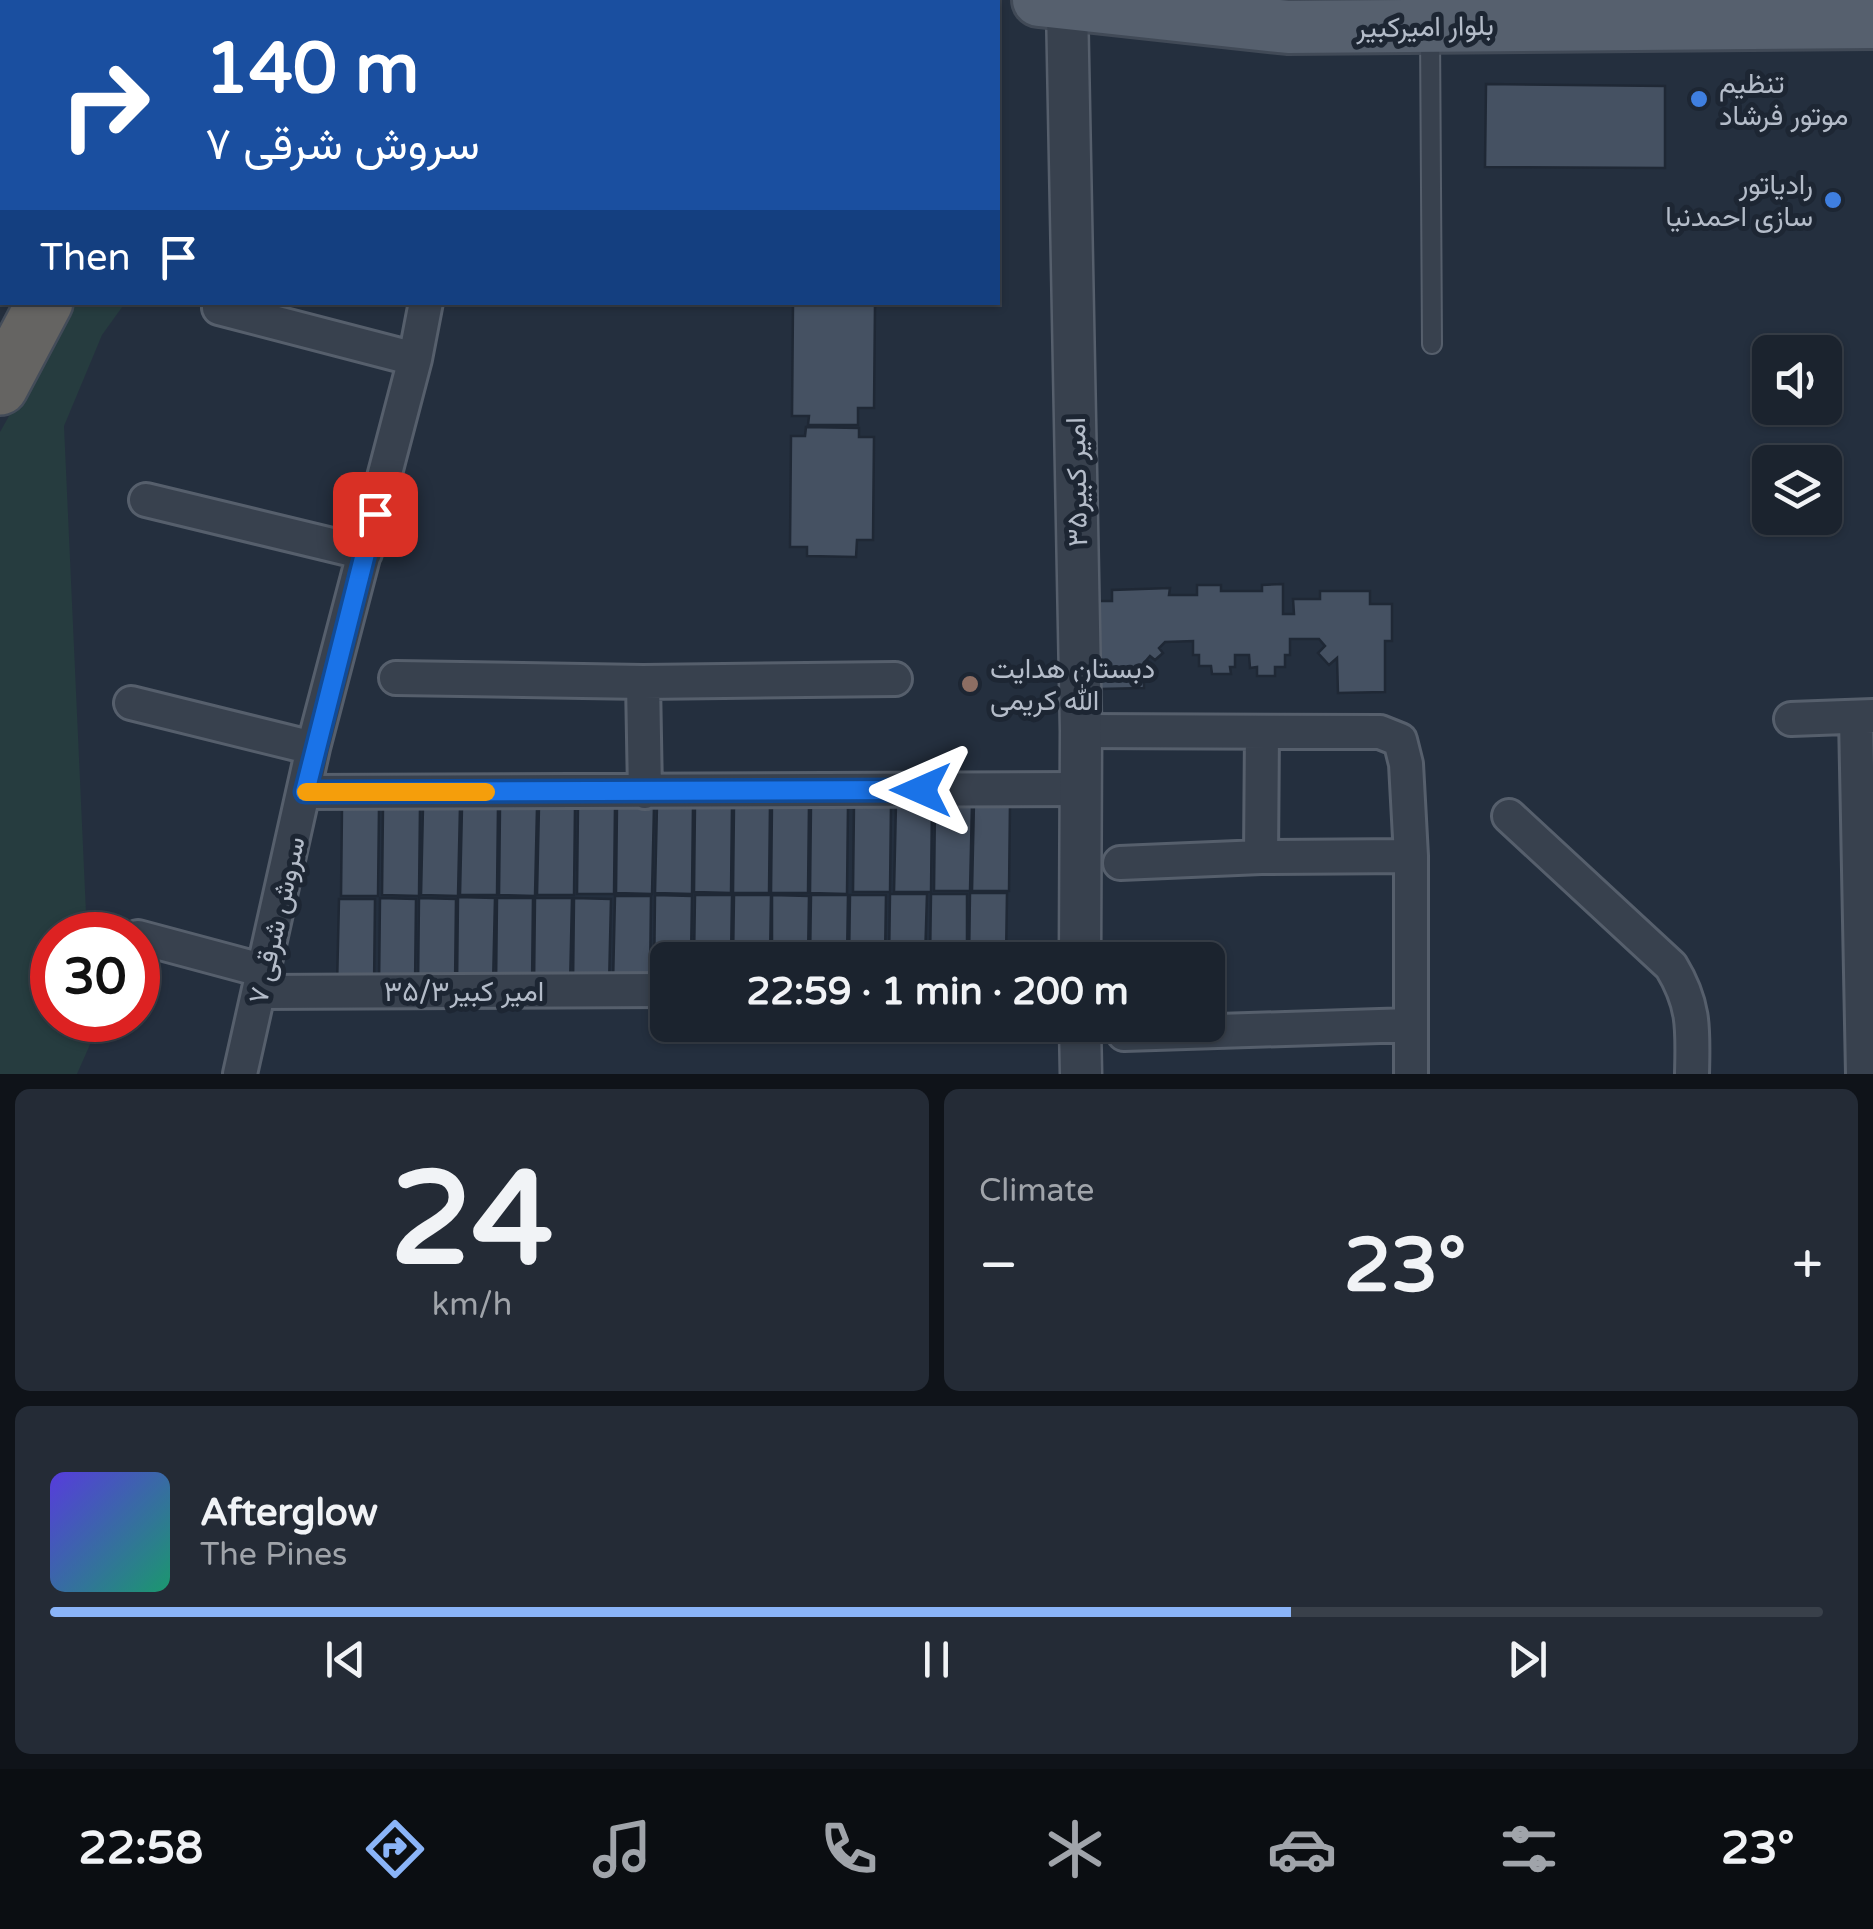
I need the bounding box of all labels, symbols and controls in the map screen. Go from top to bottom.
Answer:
street label: بلوار امیرکبیر [1355,9,1494,45]
text: 140 m [205,28,419,112]
icon: right [40,40,170,170]
place label: تنظیم موتور فرشاد [1719,67,1849,133]
marker: تنظیم موتور فرشاد [1688,88,1710,110]
text: سروش شرقی ۷ [205,118,480,172]
place label: رادیاتور سازی احمدنیا [1665,168,1813,234]
marker: رادیاتور سازی احمدنیا [1822,189,1844,211]
icon: arrive [151,230,206,285]
text: Then [40,235,131,281]
map controls [1752,335,1842,535]
button: sound [1752,335,1842,425]
street label: امیر کبیر۳۵ [1059,417,1095,547]
button: layers [1752,445,1842,535]
pin [333,472,418,557]
icon: arrive [348,487,403,542]
place label: دبستان هدایت الله کریمی [990,652,1155,718]
marker: دبستان هدایت الله کریمی [959,673,981,695]
position arrow [869,738,973,842]
street label: سروش شرقی ۷ [241,833,313,1007]
speed limit sign: 30 [30,912,160,1042]
text: 22:59 · 1 min · 200 m [746,969,1129,1015]
street label: امیر کبیر۳۵/۳ [384,975,544,1009]
text: 24 [390,1143,554,1299]
text: Climate [979,1172,1094,1210]
text: 23° [1344,1221,1466,1311]
text: − [979,1233,1018,1299]
text: + [1792,1233,1823,1299]
text: km/h [432,1286,512,1324]
text: Afterglow [200,1490,378,1536]
text: The Pines [200,1536,347,1574]
icon: previous [318,1632,373,1687]
icon: pause [909,1632,964,1687]
icon: next [1500,1632,1555,1687]
icon: directions [360,1814,430,1884]
icon: music [587,1814,657,1884]
icon: phone [814,1814,884,1884]
icon: climate [1040,1814,1110,1884]
icon: car [1267,1814,1337,1884]
icon: filters [1494,1814,1564,1884]
text: 22:58 [78,1822,203,1876]
text: 23° [1721,1822,1794,1876]

